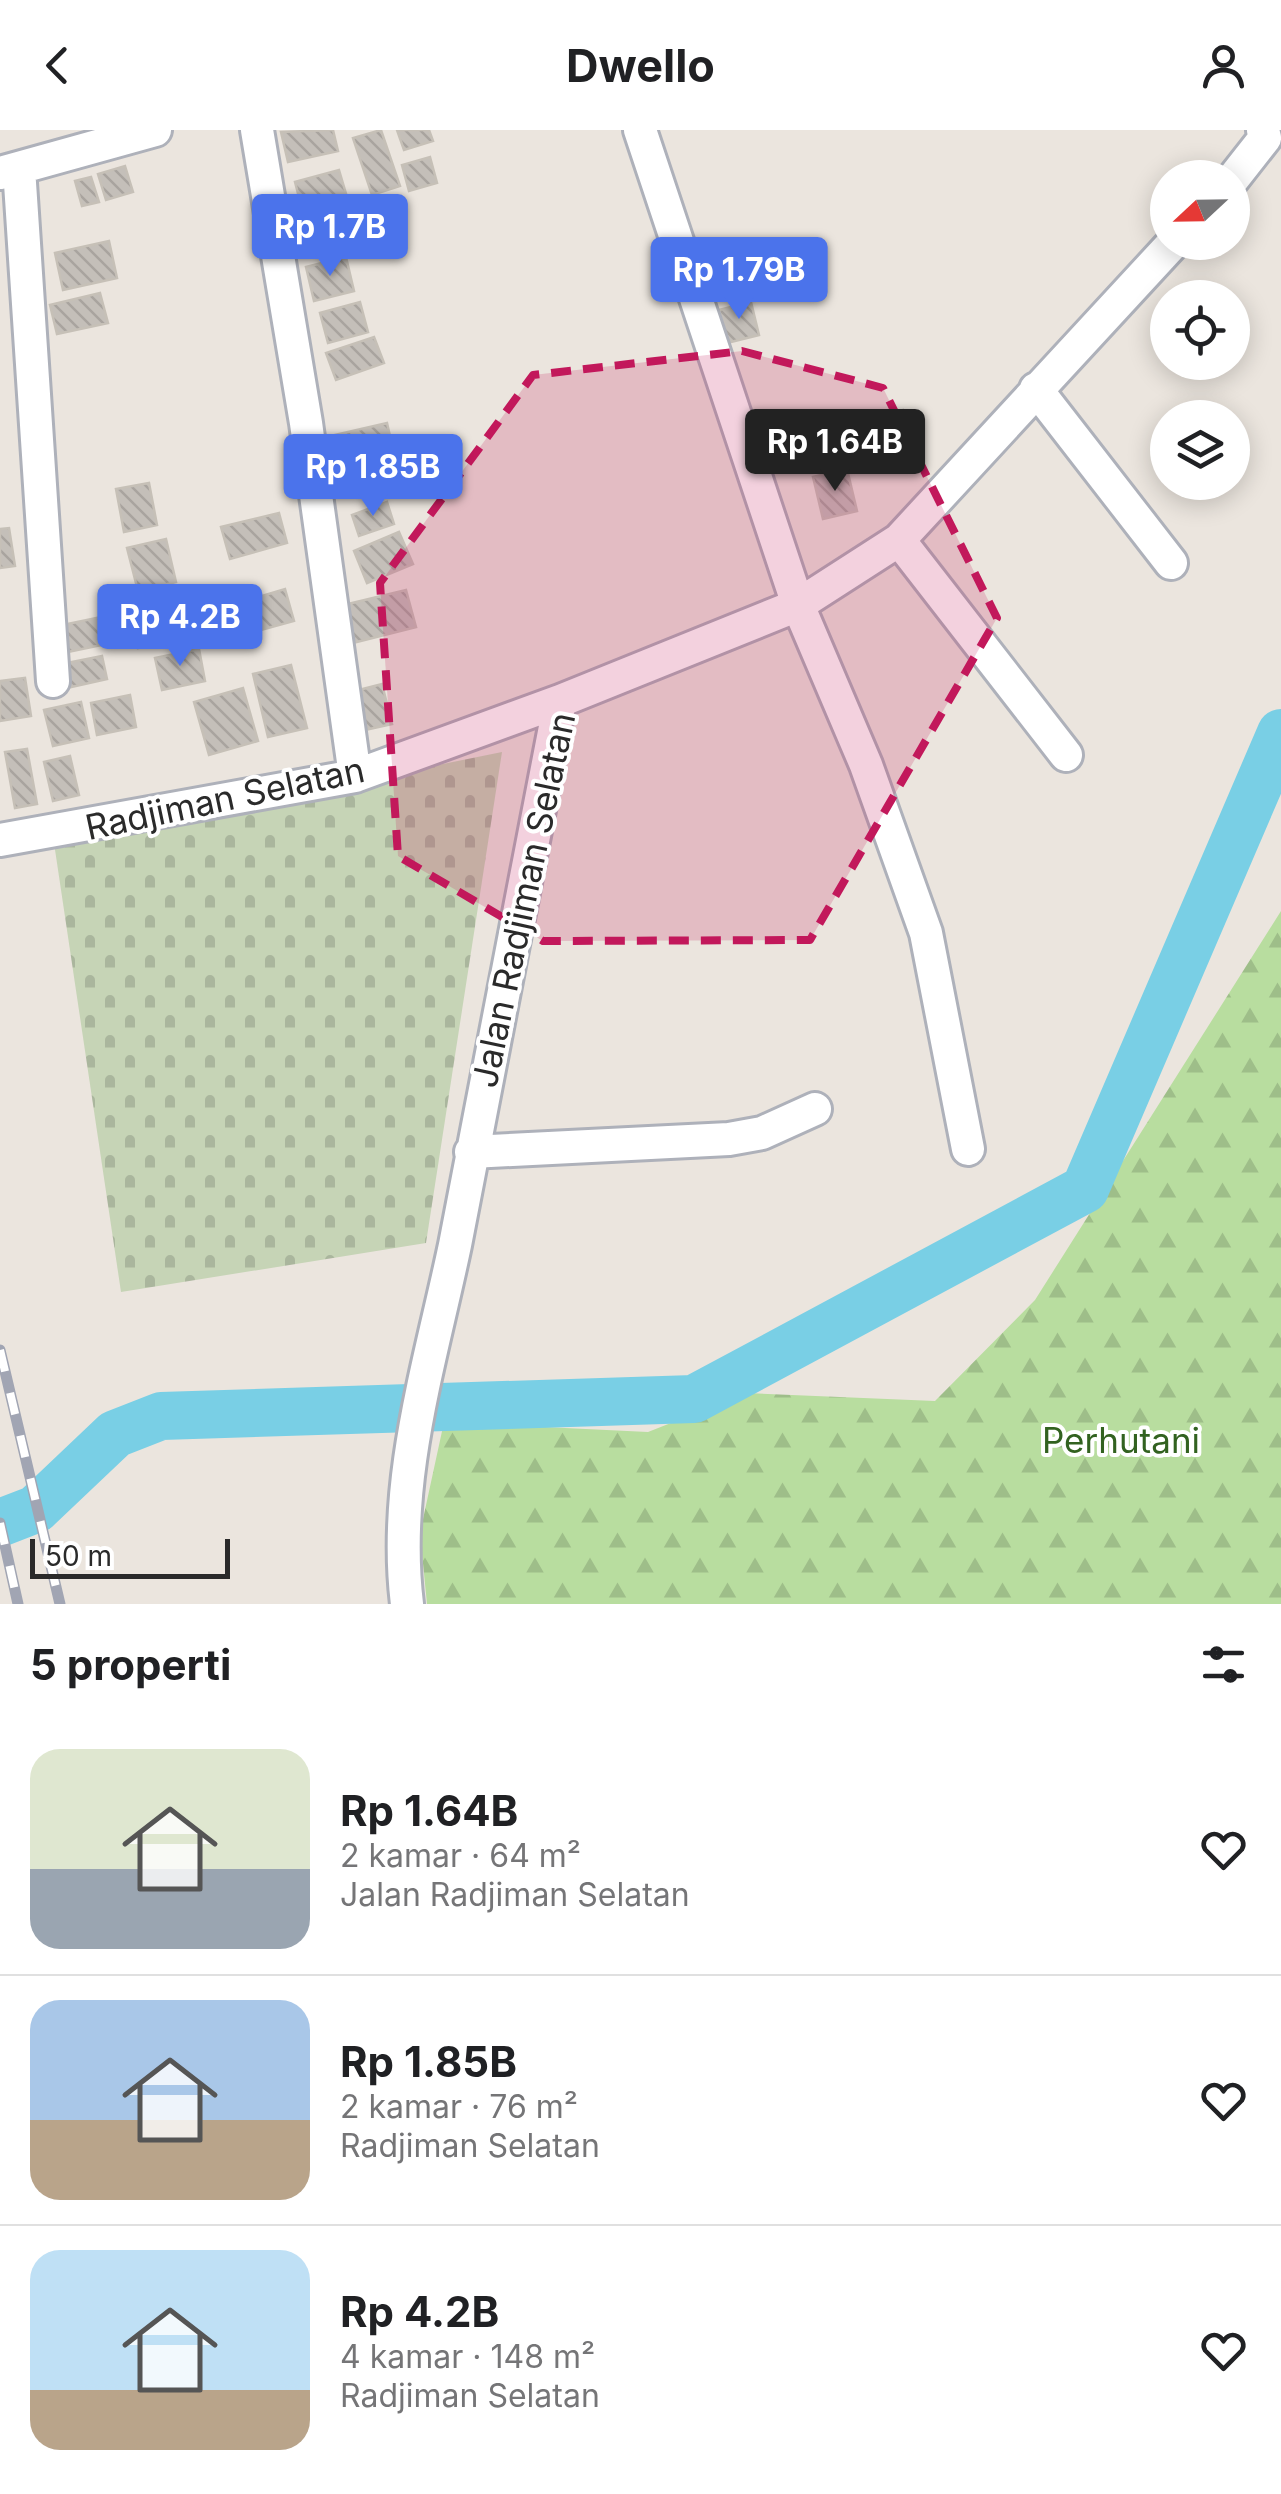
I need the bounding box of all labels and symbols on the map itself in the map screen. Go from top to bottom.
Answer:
north arrow [1150,160,1250,260]
pin: Rp 1.7B [238,194,422,279]
pin: Rp 1.79B [636,237,842,322]
pin: Rp 1.64B [732,409,938,494]
pin: Rp 1.85B [270,434,476,519]
pin: Rp 4.2B [88,584,272,669]
street label: Jalan Radjiman Selatan [463,708,583,1091]
street label: Radjiman Selatan [81,748,368,848]
park label: Perhutani [1042,1419,1200,1461]
scale bar [30,1534,230,1578]

